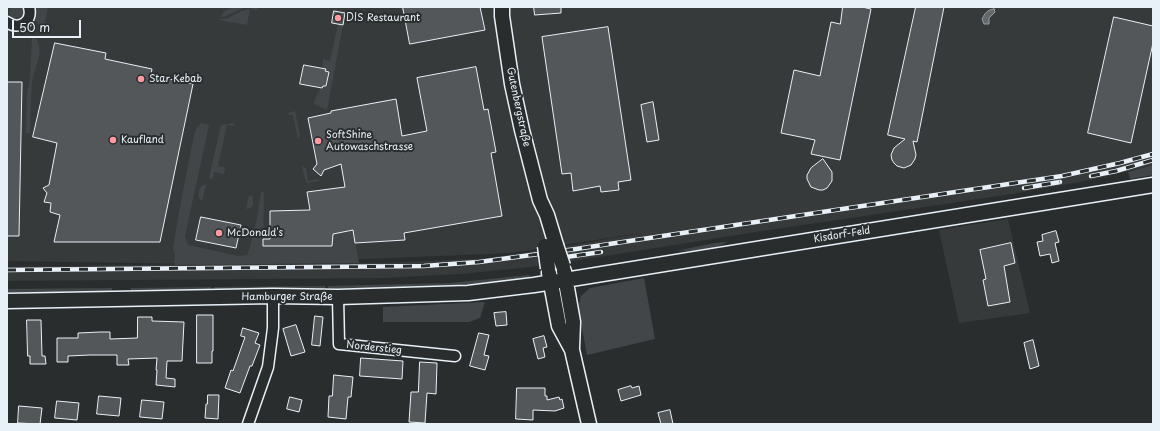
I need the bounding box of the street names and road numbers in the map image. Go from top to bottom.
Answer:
street label: Gutenbergstraße [504,66,532,148]
street label: Kisdorf-Feld [813,225,871,245]
street label: Hamburger Straße [241,291,333,303]
street label: Norderstieg [346,339,402,357]

